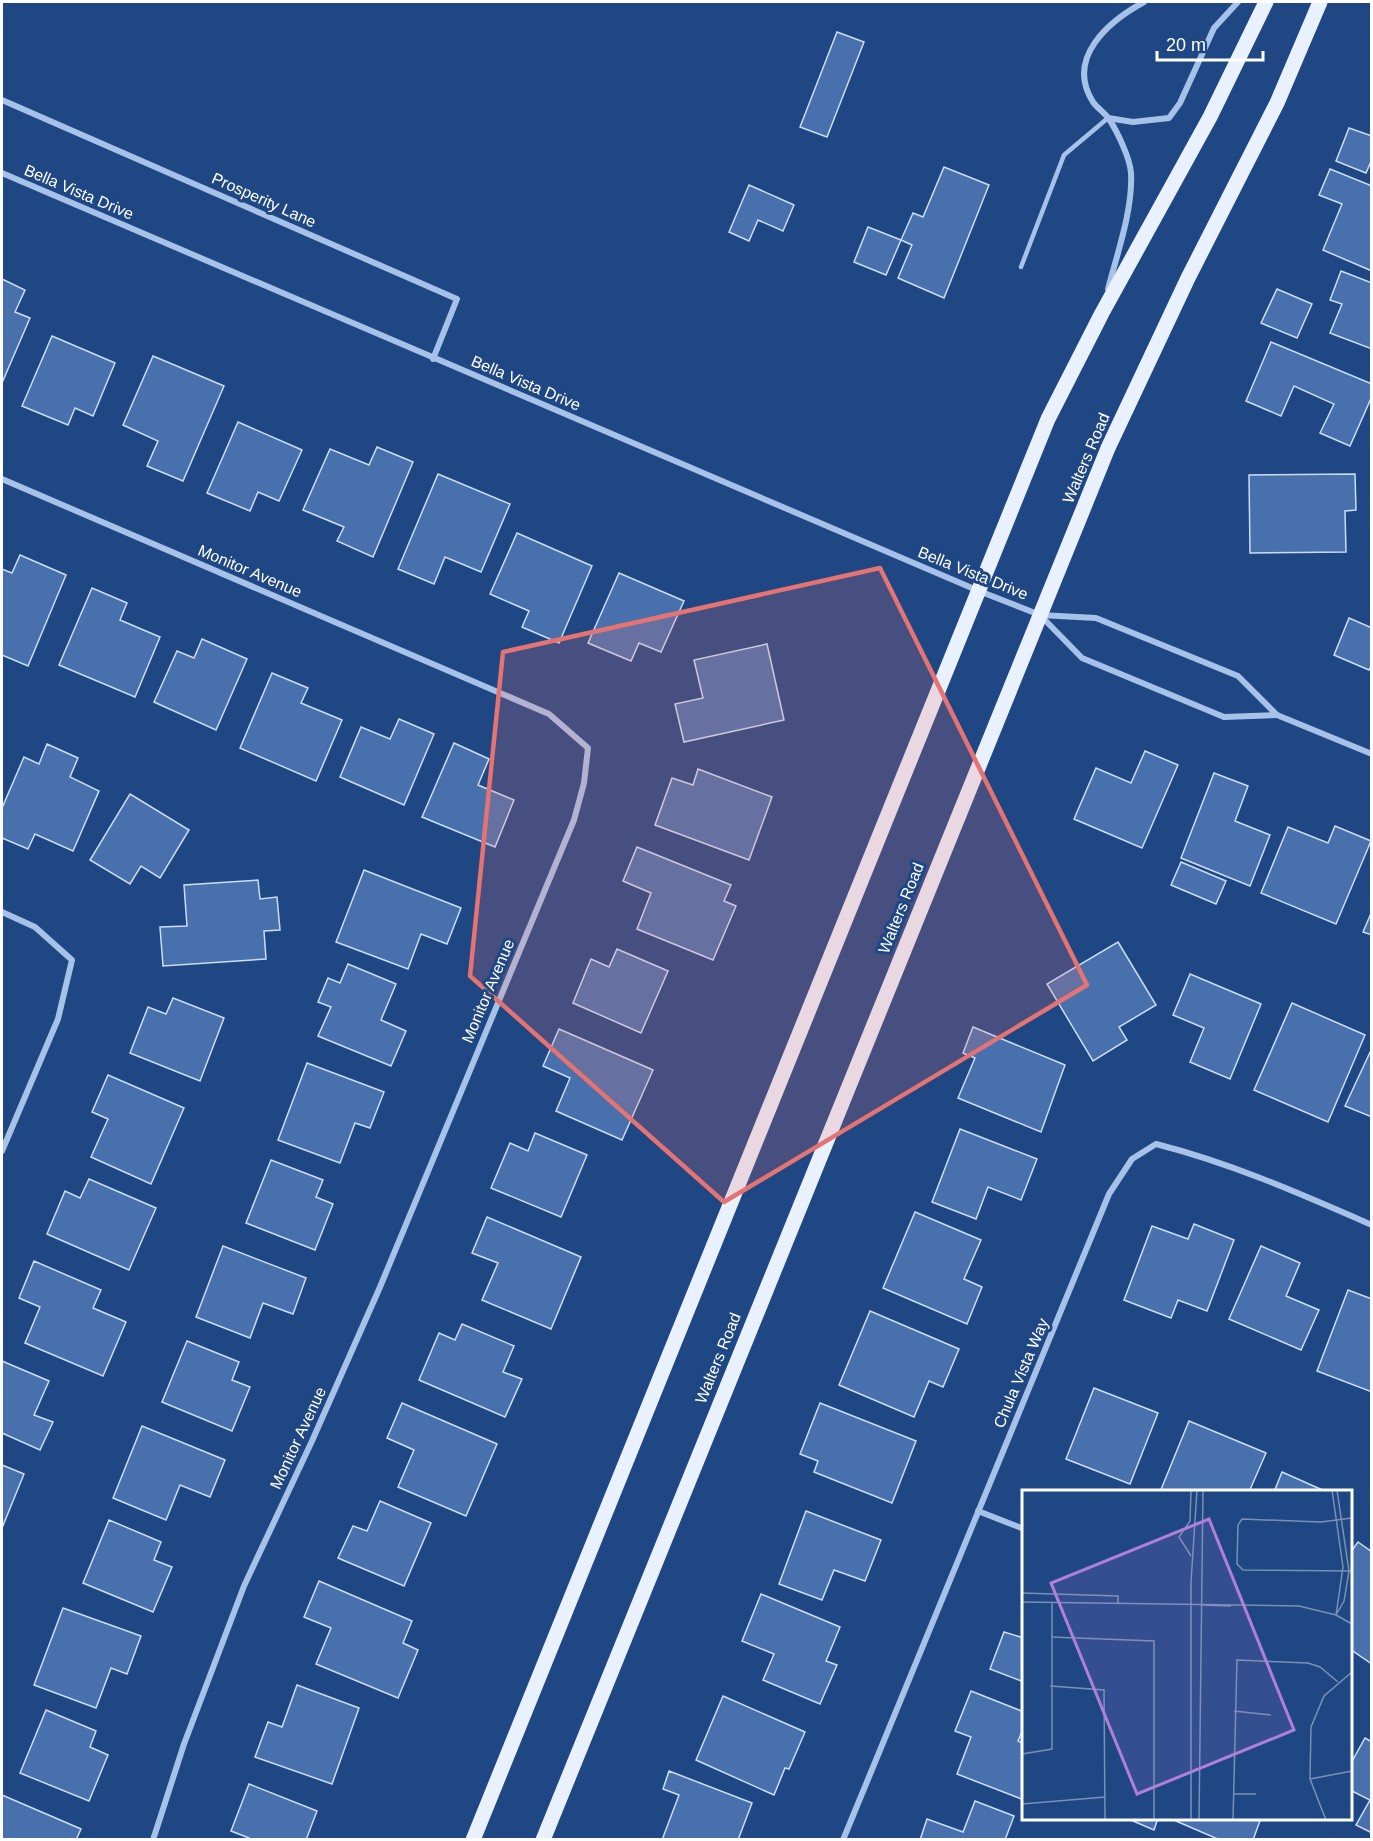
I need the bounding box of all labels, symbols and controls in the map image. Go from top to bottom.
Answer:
scale bar [1157,24,1264,62]
text: 20 m [1166,35,1206,55]
street label: Bella Vista Drive [22,161,136,223]
street label: Prosperity Lane [209,169,319,231]
street label: Bella Vista Drive [469,352,583,414]
street label: Walters Road [1059,410,1113,506]
street label: Monitor Avenue [196,542,304,601]
street label: Bella Vista Drive [916,543,1031,603]
street label: Walters Road [875,860,927,956]
street label: Monitor Avenue [459,937,518,1045]
street label: Walters Road [692,1310,744,1406]
street label: Chula Vista Way [990,1316,1052,1430]
street label: Monitor Avenue [267,1384,329,1492]
inset map [1022,1490,1352,1820]

